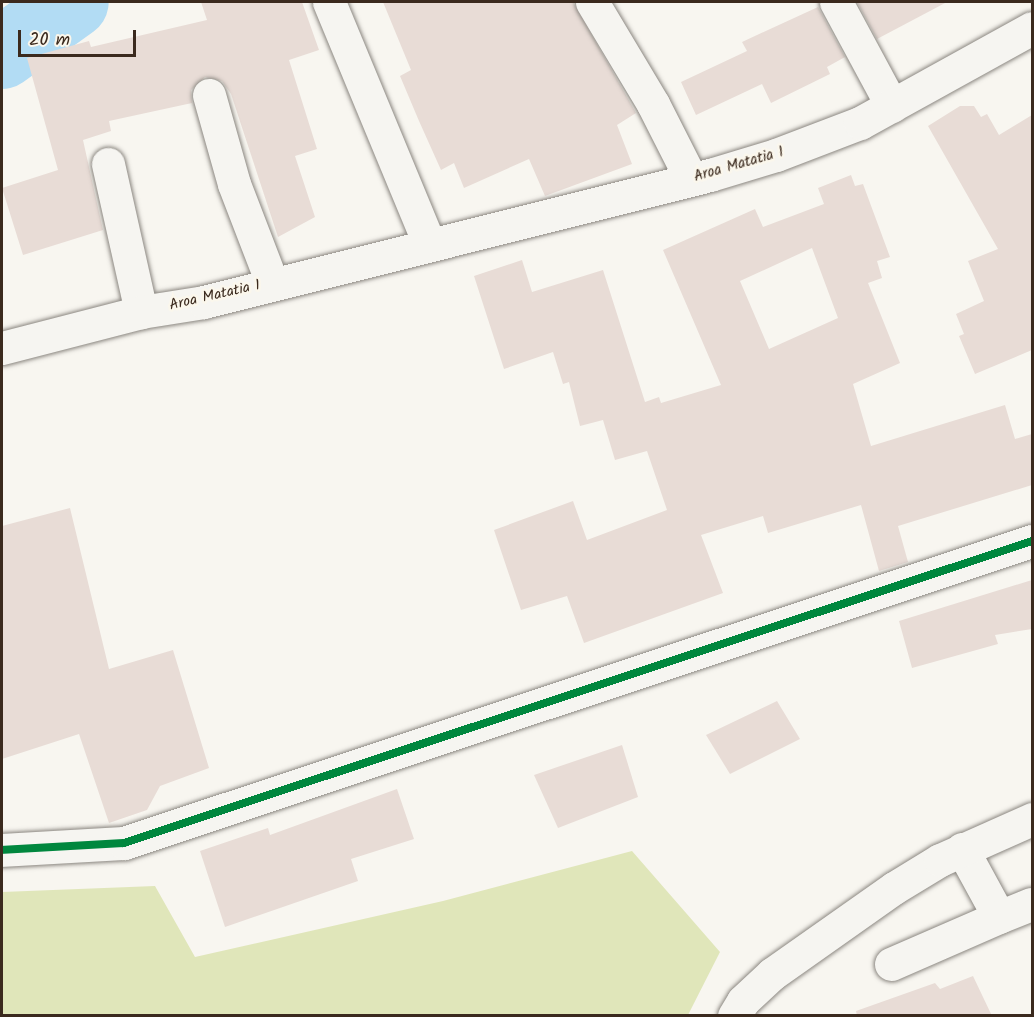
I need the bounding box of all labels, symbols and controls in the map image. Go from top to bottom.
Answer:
scale bar [21,18,140,56]
text: 20 m [29,26,70,55]
street label: Aroa Matatia 1 [692,144,786,186]
street label: Aroa Matatia 1 [168,277,262,315]

